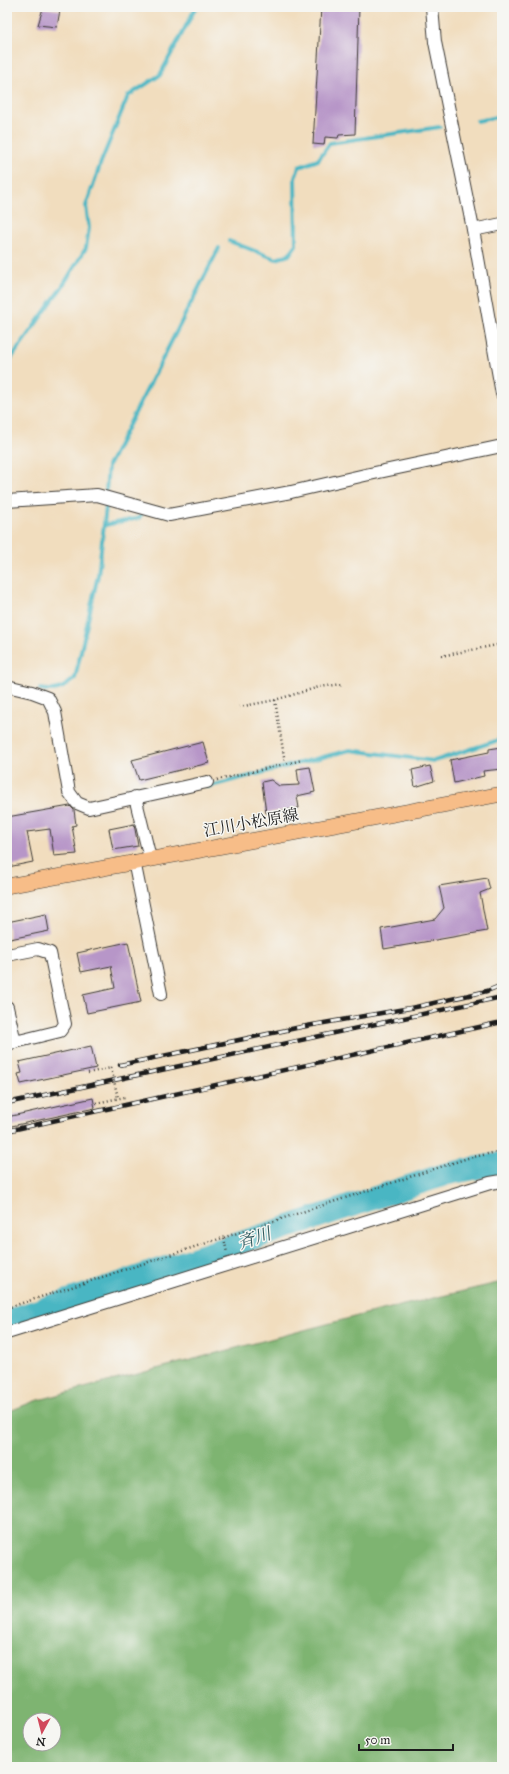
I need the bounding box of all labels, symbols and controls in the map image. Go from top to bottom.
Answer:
street label: 江川小松原線 [202,805,300,840]
water label: 斉川 [235,1222,276,1254]
north arrow [22,1712,62,1752]
scale bar [359,1726,453,1752]
text: 50 m [365,1733,390,1747]
text: N [35,1734,46,1748]

